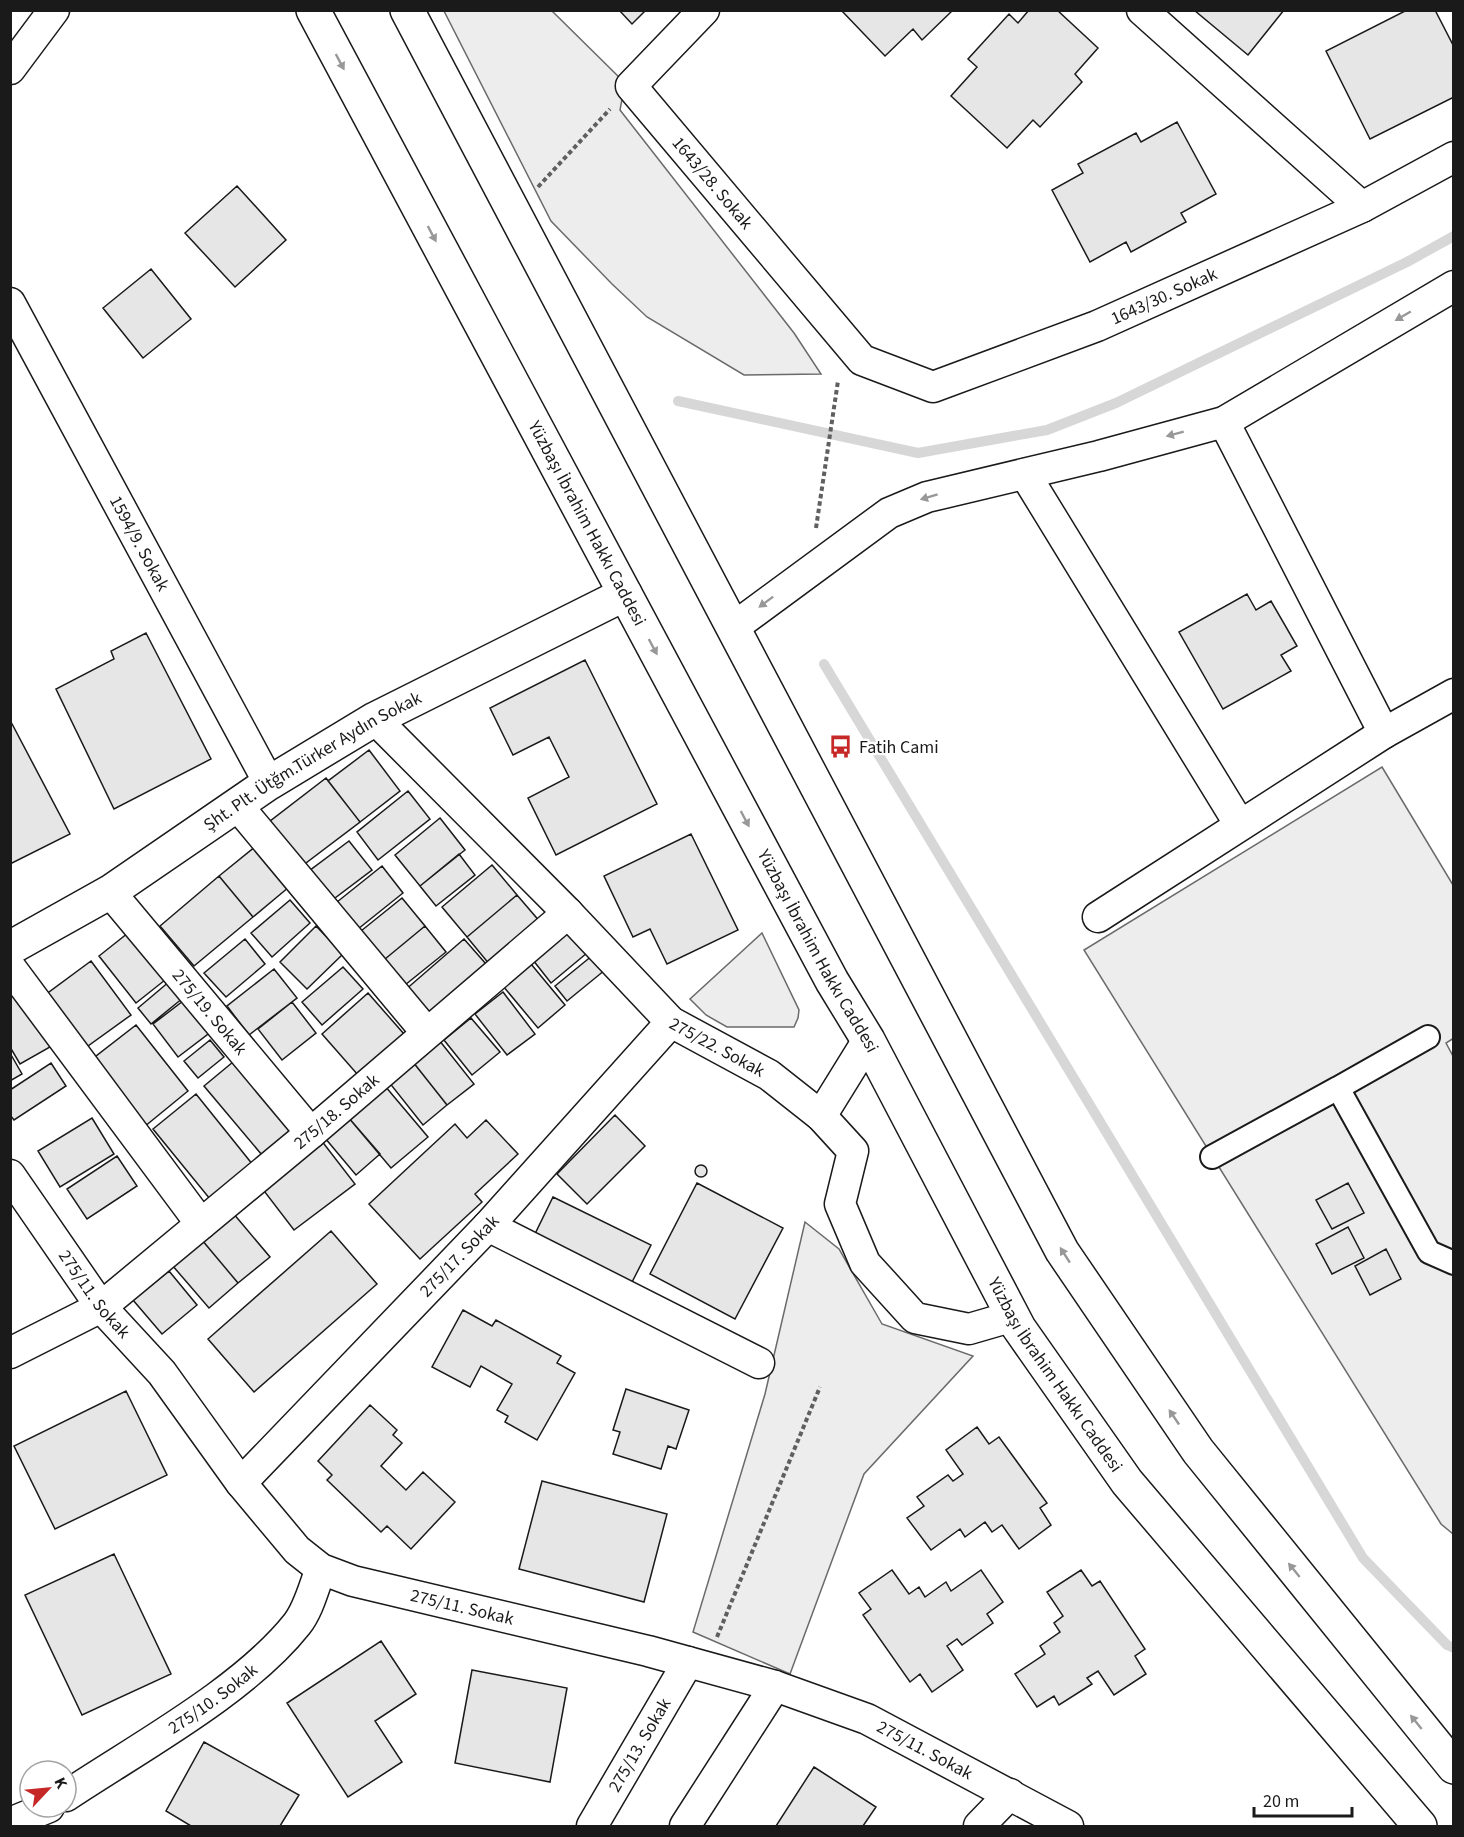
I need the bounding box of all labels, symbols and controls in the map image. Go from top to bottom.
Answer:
one-way arrow [335,54,345,71]
street label: 1643/28. Sokak [666,131,759,235]
one-way arrow [427,226,437,243]
street label: 1643/30. Sokak [1107,262,1221,331]
one-way arrow [1394,311,1411,321]
street label: Yüzbaşı İbrahim Hakkı Caddesi [521,416,652,630]
one-way arrow [1166,430,1184,439]
street label: 1594/9. Sokak [103,491,175,596]
one-way arrow [920,493,938,502]
one-way arrow [758,596,774,609]
one-way arrow [648,638,658,655]
street label: Şht. Plt. Ütğm.Türker Aydın Sokak [199,686,426,837]
bus stop icon: Fatih Cami [828,734,854,760]
place label: Fatih Cami [859,735,939,760]
one-way arrow [740,810,750,827]
street label: Yüzbaşı İbrahim Hakkı Caddesi [750,844,884,1057]
street label: 275/19. Sokak [166,964,253,1061]
street label: 275/22. Sokak [665,1011,769,1083]
street label: 275/18. Sokak [288,1068,385,1155]
street label: 275/17. Sokak [414,1210,505,1303]
street label: 275/11. Sokak [52,1245,136,1344]
one-way arrow [1059,1247,1070,1263]
street label: Yüzbaşı İbrahim Hakkı Caddesi [981,1272,1128,1477]
one-way arrow [1168,1409,1180,1425]
one-way arrow [1288,1563,1300,1578]
street label: 275/11. Sokak [408,1583,516,1632]
street label: 275/10. Sokak [163,1658,263,1740]
street label: 275/13. Sokak [603,1693,677,1797]
street label: 275/11. Sokak [872,1714,977,1786]
one-way arrow [1410,1714,1423,1730]
north arrow [18,1759,78,1819]
text: K [49,1774,73,1792]
scale bar [1254,1780,1352,1818]
text: 20 m [1263,1789,1299,1814]

